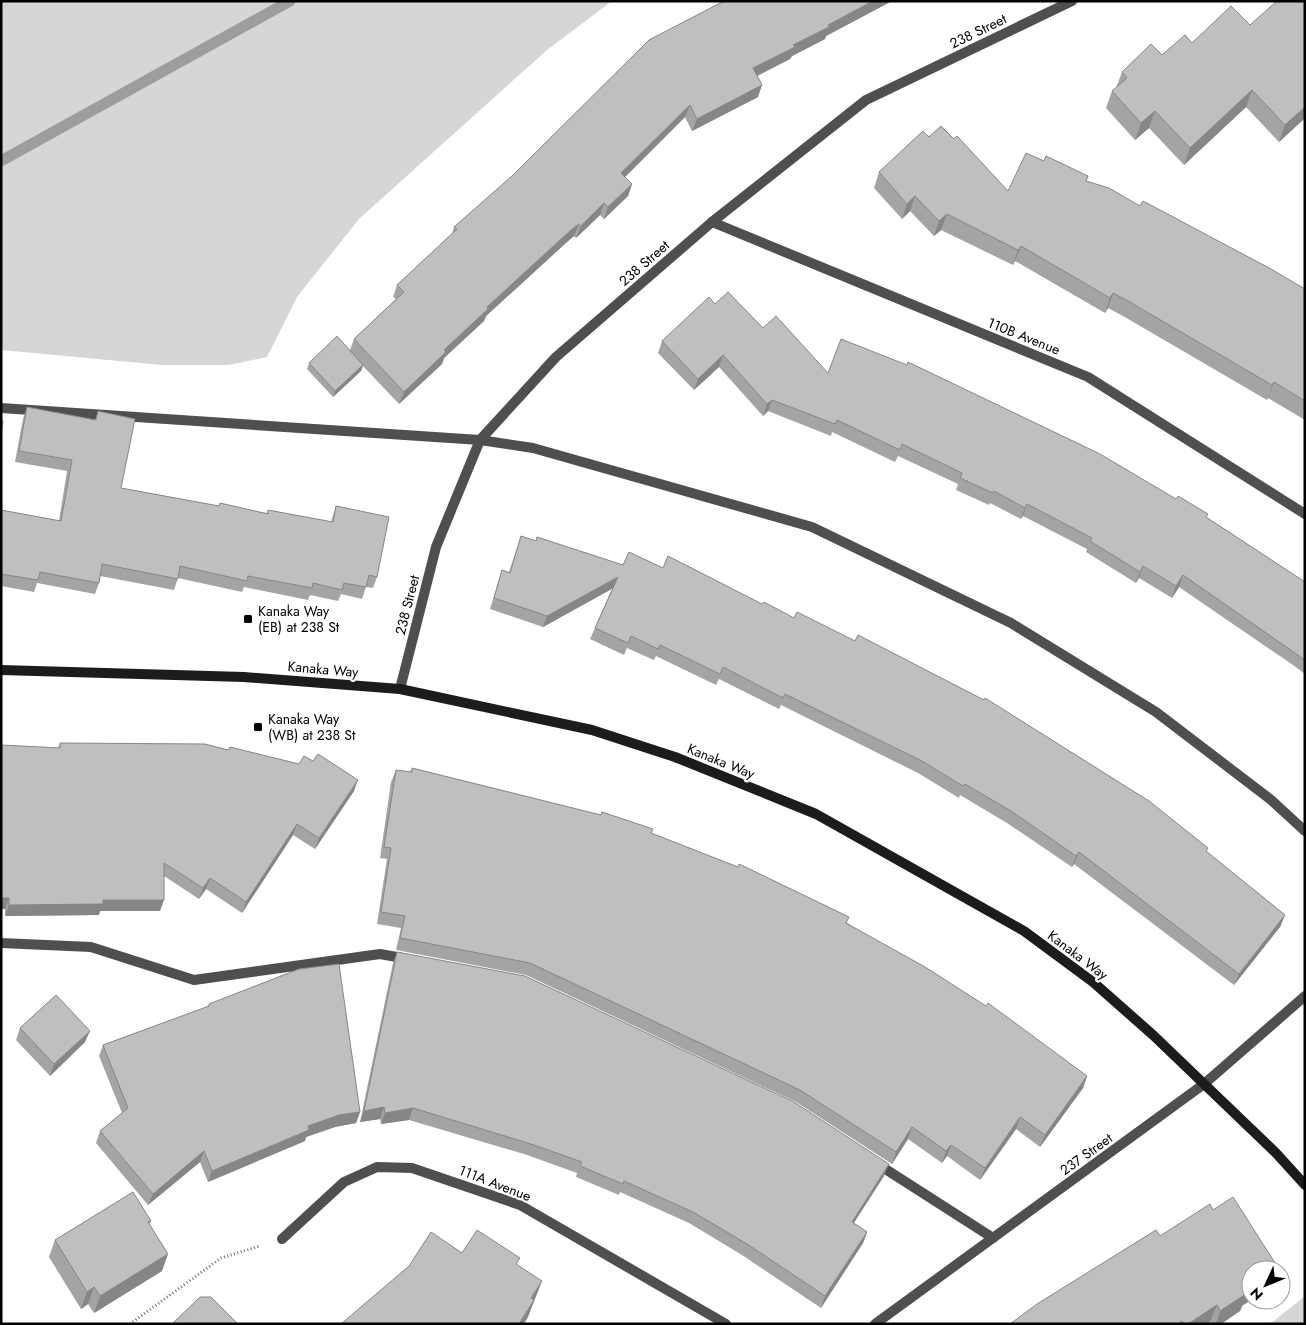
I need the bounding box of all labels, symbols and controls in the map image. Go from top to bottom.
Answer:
street label: 238 Street [946,8,1010,53]
street label: 238 Street [614,235,674,291]
street label: 110B Avenue [985,312,1063,360]
street label: 238 Street [390,572,424,637]
place label: Kanaka Way (EB) at 238 St [258,601,340,637]
marker: Kanaka Way (EB) at 238 St [242,613,254,625]
street label: Kanaka Way [287,656,360,682]
place label: Kanaka Way (WB) at 238 St [268,709,356,745]
marker: Kanaka Way (WB) at 238 St [252,721,264,733]
street label: Kanaka Way [684,738,758,784]
street label: Kanaka Way [1044,926,1113,985]
street label: 237 Street [1056,1128,1117,1180]
street label: 111A Avenue [456,1160,534,1206]
north arrow [1241,1260,1291,1310]
text: N [1246,1283,1268,1305]

